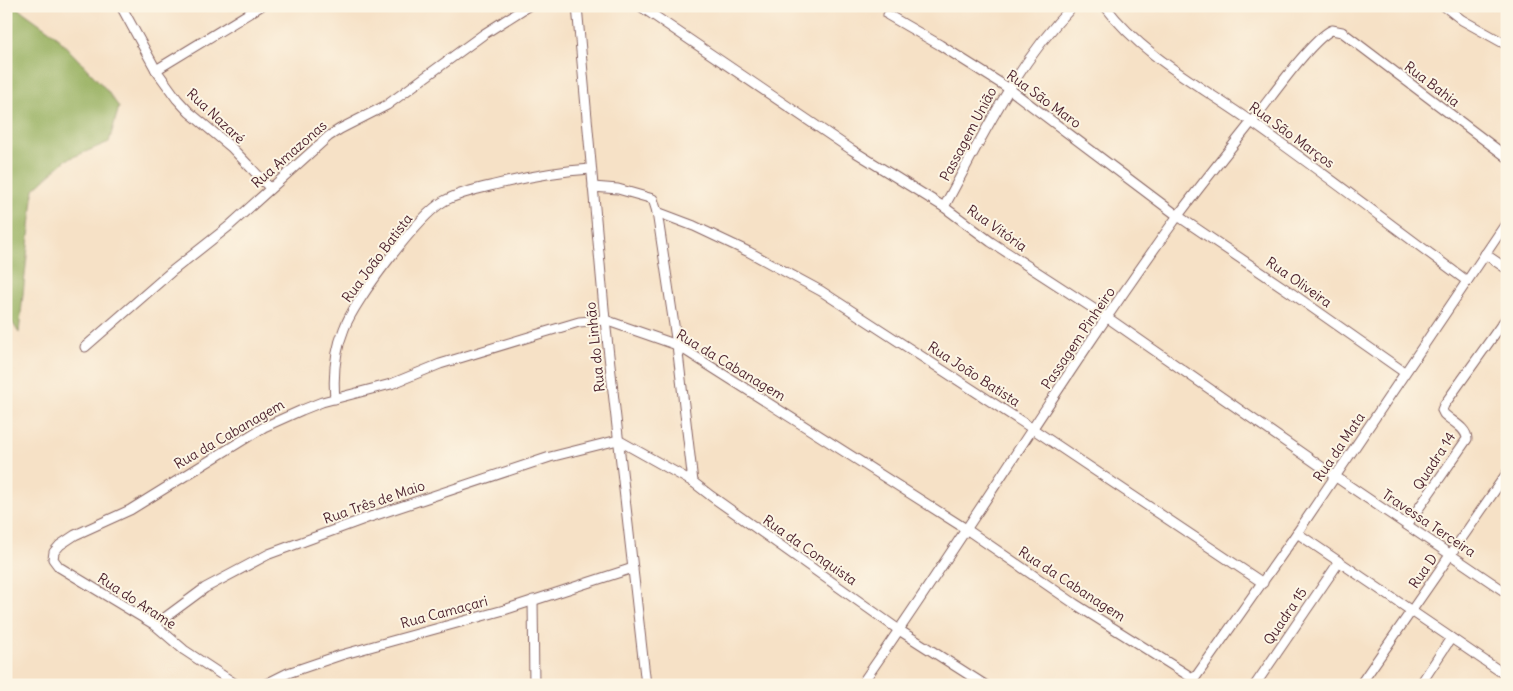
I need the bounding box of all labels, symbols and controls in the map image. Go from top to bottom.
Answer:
street label: Rua Bahia [1401,57,1463,111]
street label: Rua São Maro [1003,66,1085,132]
street label: Rua Nazaré [183,84,249,148]
street label: Passagem União [936,84,1000,184]
street label: Rua São Marços [1246,98,1338,172]
street label: Rua Amazonas [247,116,331,192]
street label: Rua Vitória [963,201,1031,255]
street label: Rua João Batista [338,210,416,306]
street label: Rua Oliveira [1263,253,1335,311]
street label: Passagem Pinheiro [1037,283,1119,393]
street label: Rua do Linhão [581,301,609,393]
street label: Rua da Cabanagem [673,325,789,405]
street label: Rua João Batista [924,337,1024,411]
street label: Rua da Cabanagem [171,395,287,473]
street label: Rua da Mata [1309,409,1369,485]
street label: Quadra 14 [1409,429,1459,493]
street label: Rua Três de Maio [321,476,427,528]
street label: Travessa Terceira [1379,485,1479,561]
street label: Rua da Conquista [759,511,861,589]
street label: Rua da Cabanagem [1015,543,1129,625]
street label: Rua D [1405,550,1441,592]
street label: Rua do Arame [94,569,180,633]
street label: Quadra 15 [1259,584,1311,648]
street label: Rua Camaçari [398,592,490,632]

